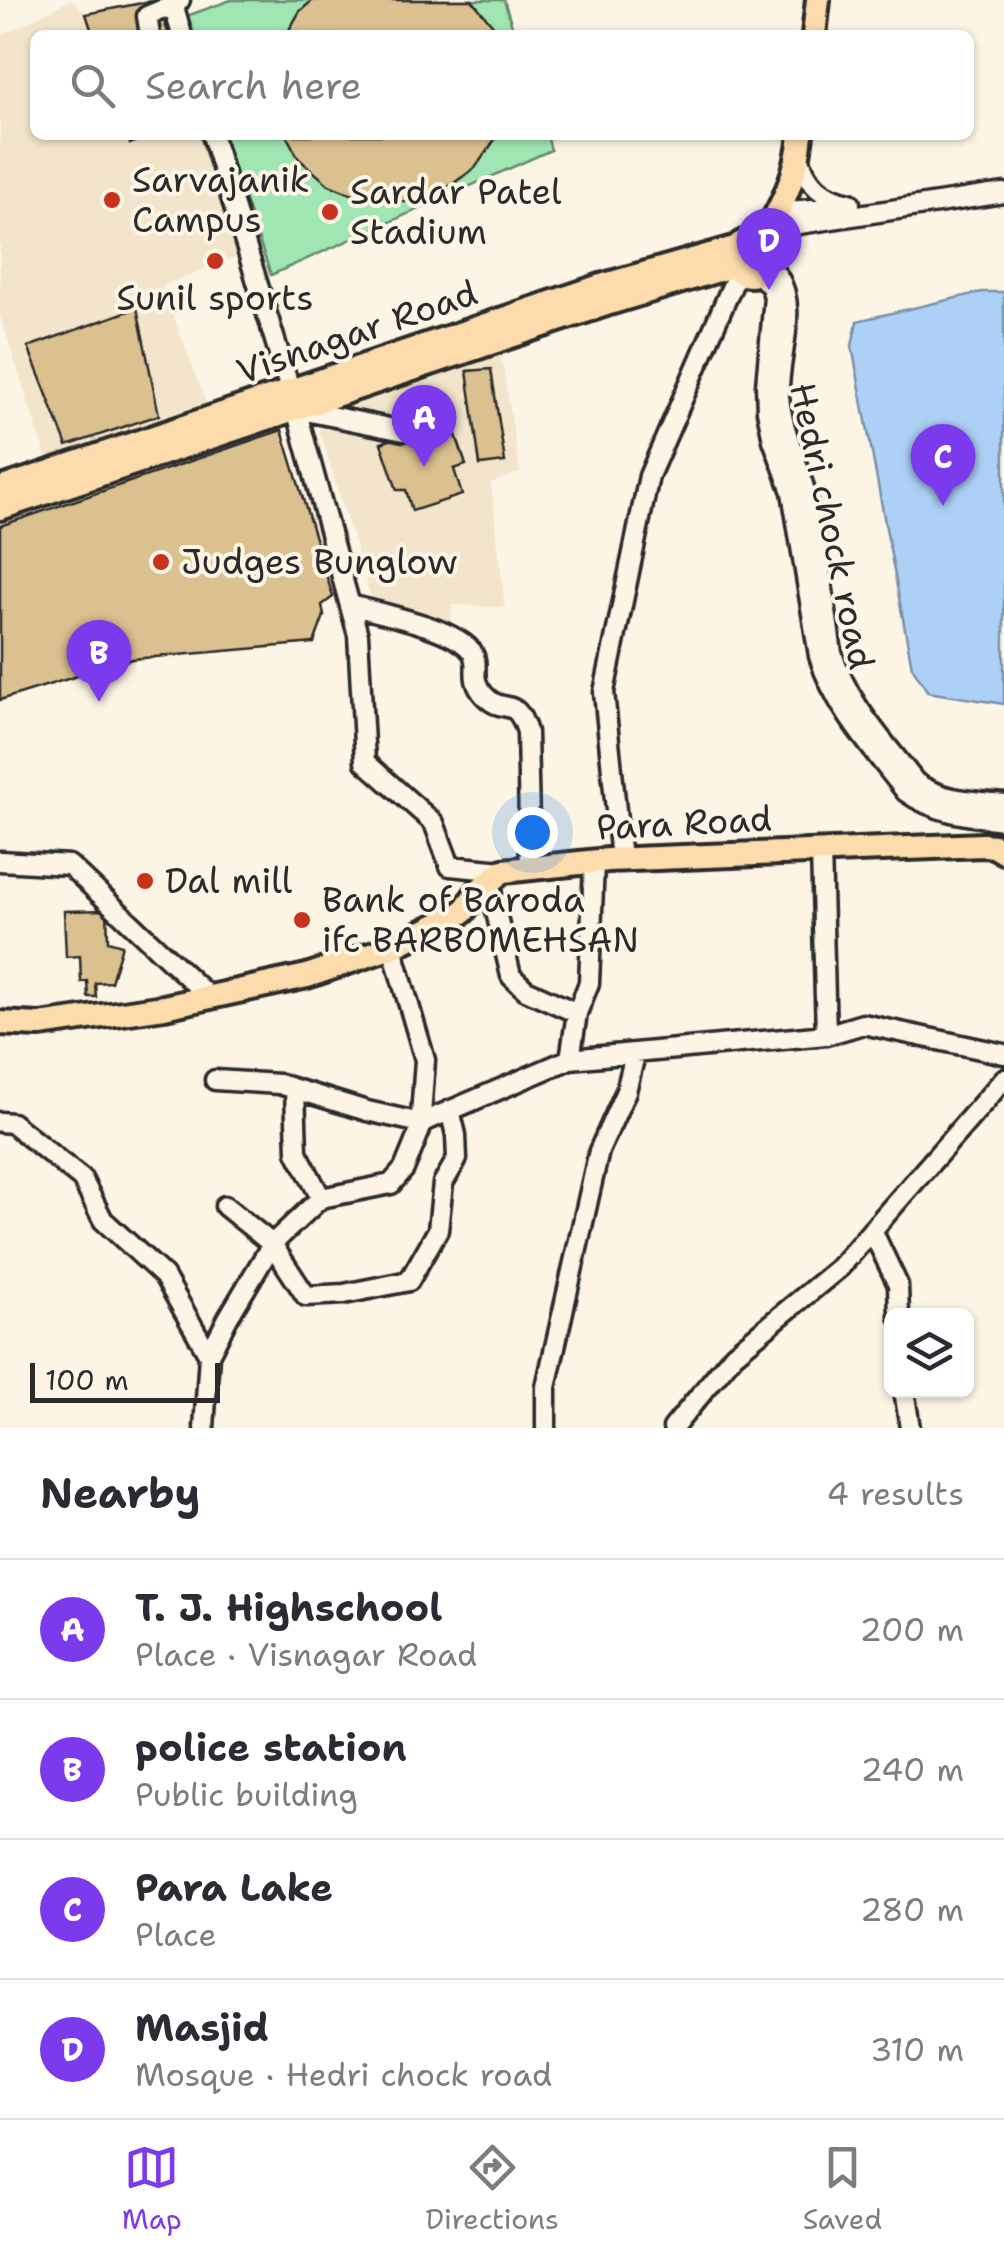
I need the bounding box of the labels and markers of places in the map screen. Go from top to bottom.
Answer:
place label: Sarvajanik Campus [132,156,310,243]
place label: Sardar Patel Stadium [350,168,562,255]
marker: Sarvajanik Campus [101,189,123,211]
marker: Sardar Patel Stadium [319,201,341,223]
pin: D [736,208,802,290]
marker: Sunil sports [204,250,226,272]
place label: Sunil sports [116,274,314,321]
pin: A [392,384,456,467]
pin: C [910,424,976,506]
place label: Judges Bunglow [181,538,458,585]
marker: Judges Bunglow [150,551,172,573]
pin: B [66,620,132,702]
place label: Dal mill [165,857,293,904]
marker: Dal mill [134,870,156,892]
place label: Bank of Baroda ifc BARB0MEHSAN [322,876,639,963]
marker: Bank of Baroda ifc BARB0MEHSAN [291,909,313,931]

